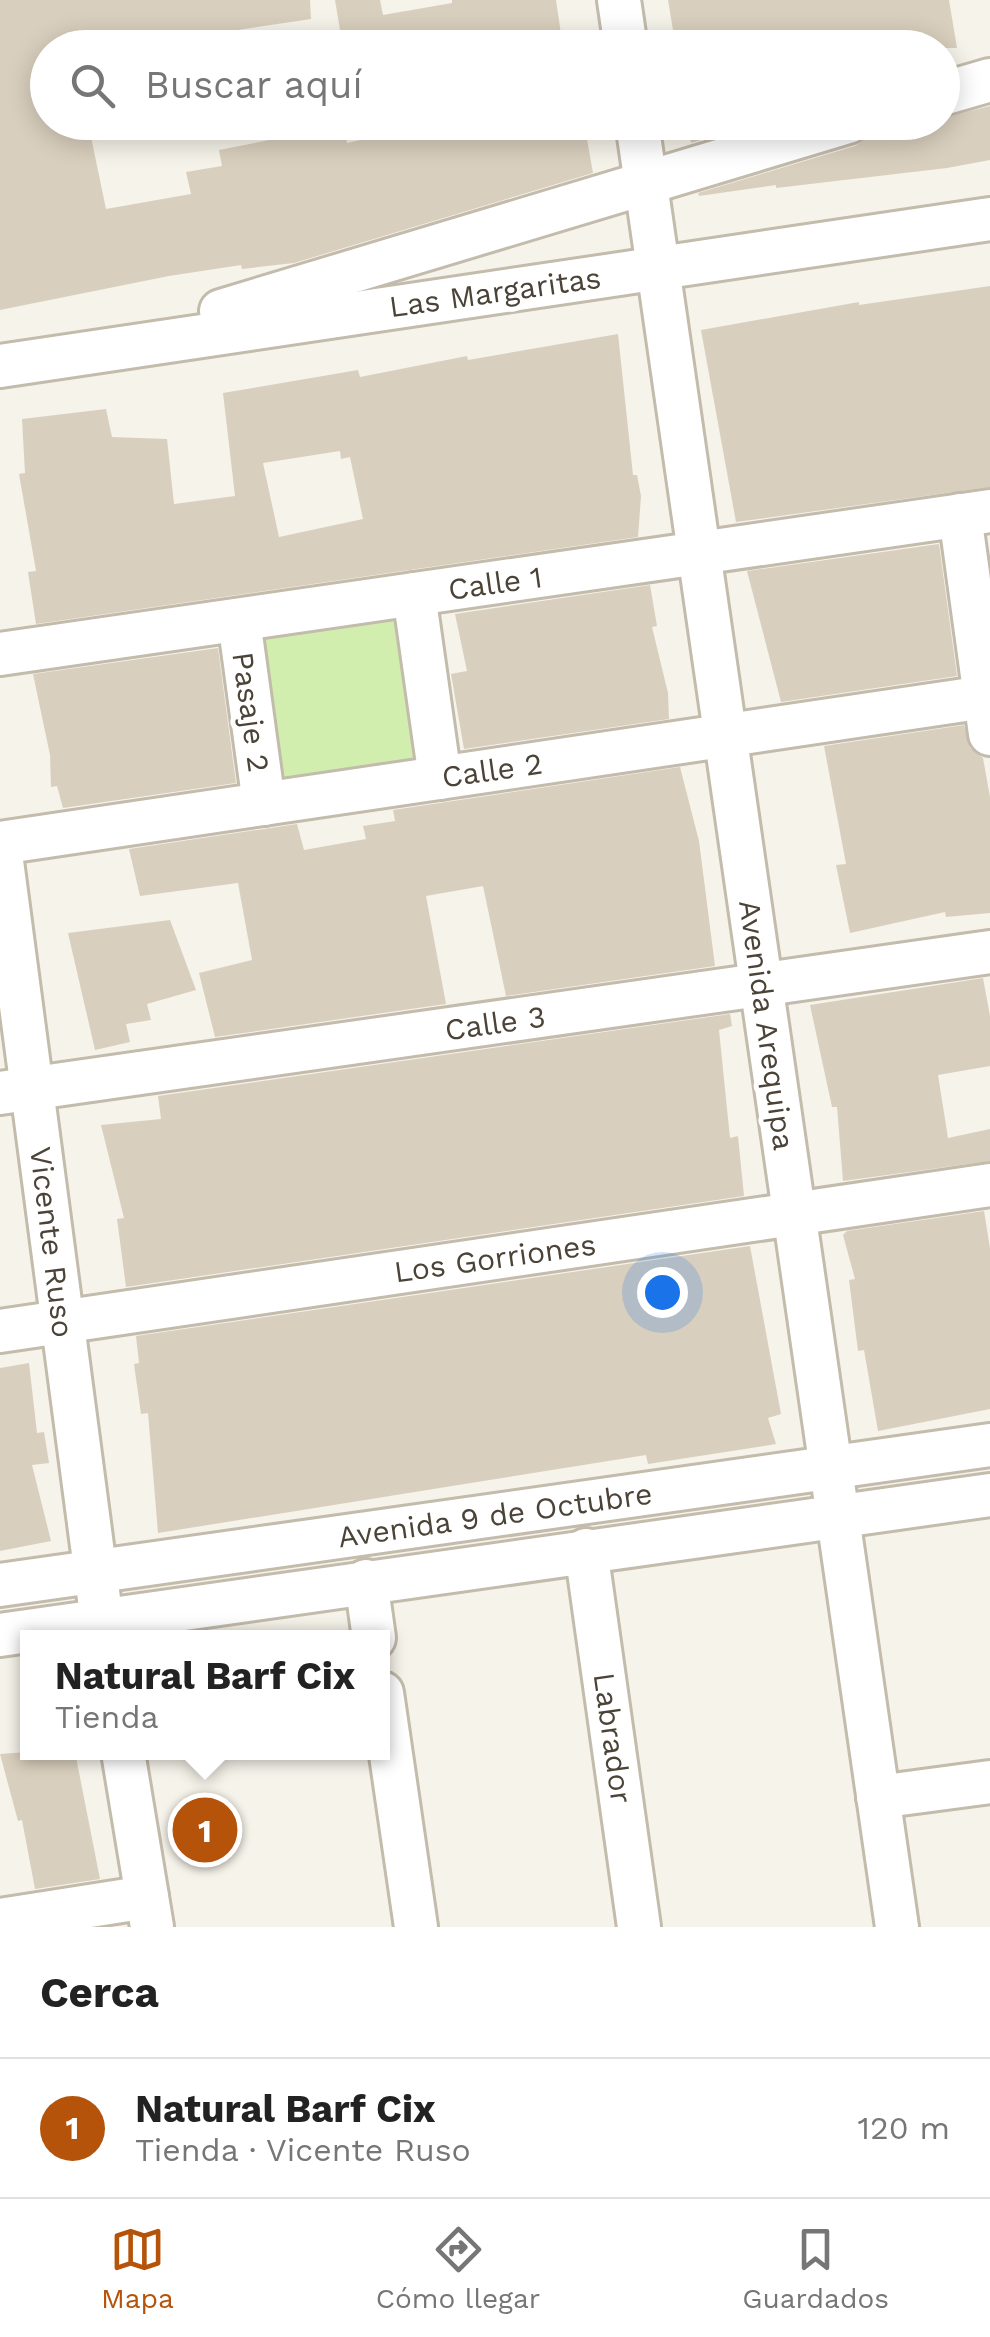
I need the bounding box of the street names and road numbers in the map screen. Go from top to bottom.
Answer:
street label: Las Margaritas [387,260,603,324]
street label: Calle 1 [446,559,544,607]
street label: Pasaje 2 [225,650,277,774]
street label: Calle 2 [440,746,544,794]
street label: Avenida Arequipa [732,898,802,1152]
street label: Calle 3 [443,999,547,1047]
street label: Vicente Ruso [23,1145,81,1339]
street label: Los Gorriones [392,1227,598,1289]
street label: Avenida 9 de Octubre [336,1476,654,1554]
street label: Labrador [587,1670,639,1806]

